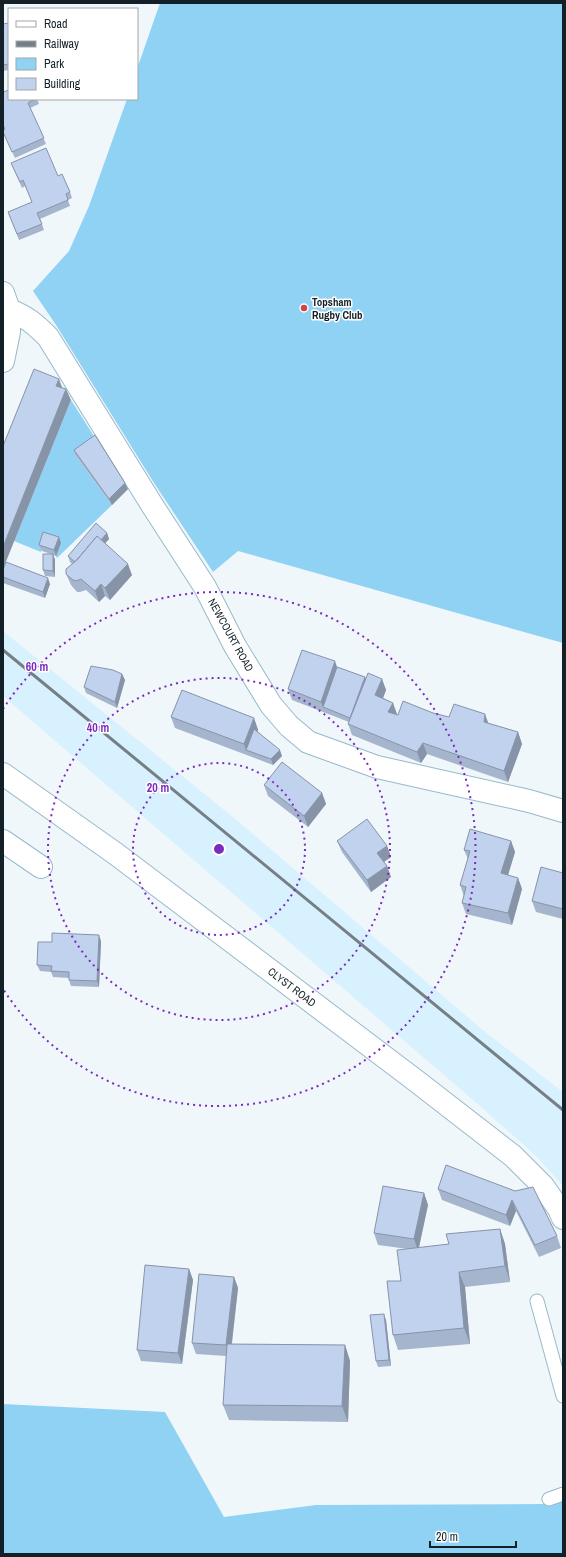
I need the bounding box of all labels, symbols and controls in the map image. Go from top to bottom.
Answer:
legend [8,8,138,100]
text: Road [44,16,68,32]
text: Railway [44,36,79,52]
text: Park [44,56,64,72]
text: Building [44,76,81,92]
place label: Topsham Rugby Club [312,295,363,322]
marker: Topsham Rugby Club [299,303,309,313]
street label: NEWCOURT ROAD [205,596,257,674]
text: 60 m [26,659,48,675]
text: 40 m [87,720,109,736]
text: 20 m [147,780,169,796]
centre of rings [212,842,226,856]
street label: CLYST ROAD [265,964,319,1010]
scale bar [430,1523,516,1549]
text: 20 m [436,1529,458,1545]

